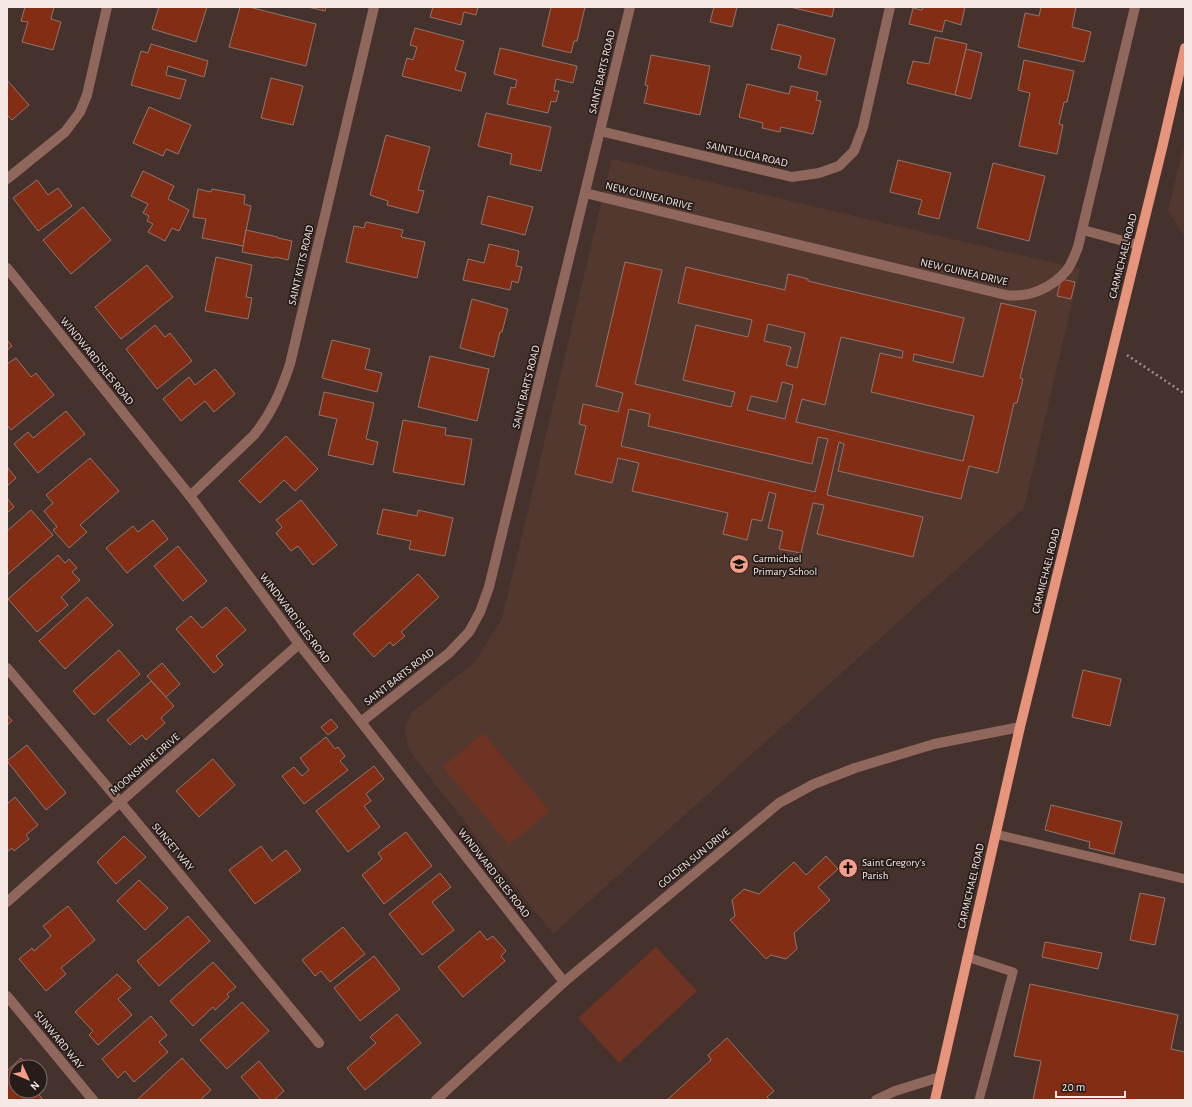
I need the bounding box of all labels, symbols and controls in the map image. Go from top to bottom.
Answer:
street label: SAINT BARTS ROAD [587,29,617,115]
street label: SAINT LUCIA ROAD [705,139,789,169]
street label: NEW GUINEA DRIVE [604,180,694,212]
street label: CARMICHAEL ROAD [1107,212,1139,300]
street label: SAINT KITTS ROAD [286,224,316,306]
street label: NEW GUINEA DRIVE [919,257,1009,288]
street label: WINDWARD ISLES ROAD [58,315,136,407]
street label: SAINT BARTS ROAD [510,344,542,430]
street label: CARMICHAEL ROAD [1030,527,1062,615]
school or university icon: Carmichael Primary School [728,553,750,575]
place label: Carmichael Primary School [753,553,817,577]
street label: WINDWARD ISLES ROAD [258,571,332,665]
street label: SAINT BARTS ROAD [362,646,436,708]
street label: MOONSHINE DRIVE [108,731,182,797]
street label: SUNSET WAY [150,821,196,873]
street label: GOLDEN SUN DRIVE [656,825,733,890]
street label: WINDWARD ISLES ROAD [456,826,532,920]
street label: CARMICHAEL ROAD [956,842,986,930]
church icon: Saint Gregory's Parish [837,857,859,879]
place label: Saint Gregory's Parish [862,857,926,881]
street label: SUNWARD WAY [32,1009,86,1071]
north arrow [8,1059,48,1099]
scale bar [1056,1073,1125,1099]
text: N [28,1079,41,1092]
text: 20 m [1062,1081,1085,1093]

